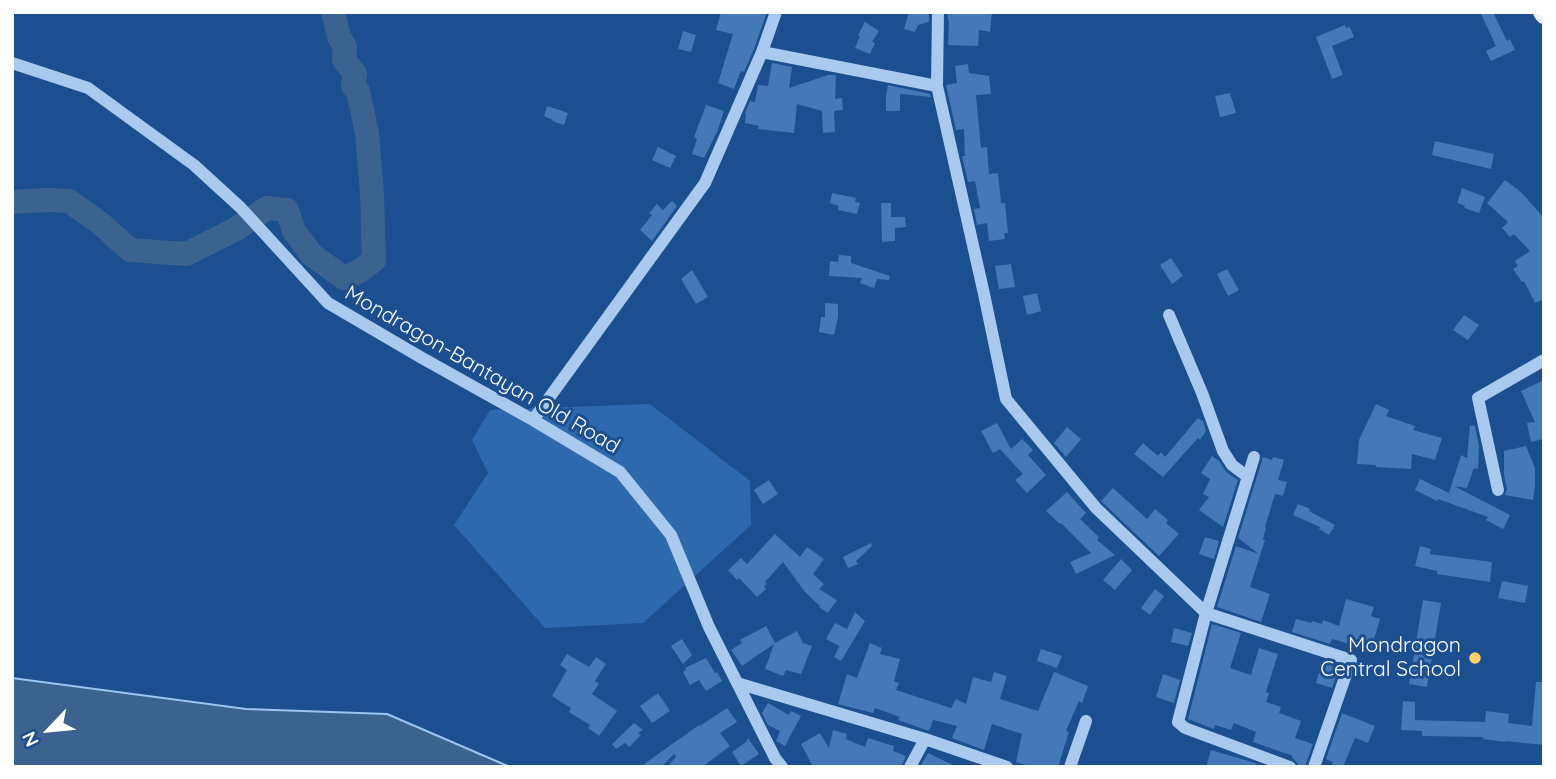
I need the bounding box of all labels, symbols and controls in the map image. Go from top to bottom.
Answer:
street label: Mondragon-Bantayan Old Road [340,281,624,459]
place label: Mondragon Central School [1320,633,1461,683]
marker: Mondragon Central School [1467,650,1483,666]
north arrow [14,695,84,765]
text: N [16,728,44,751]

